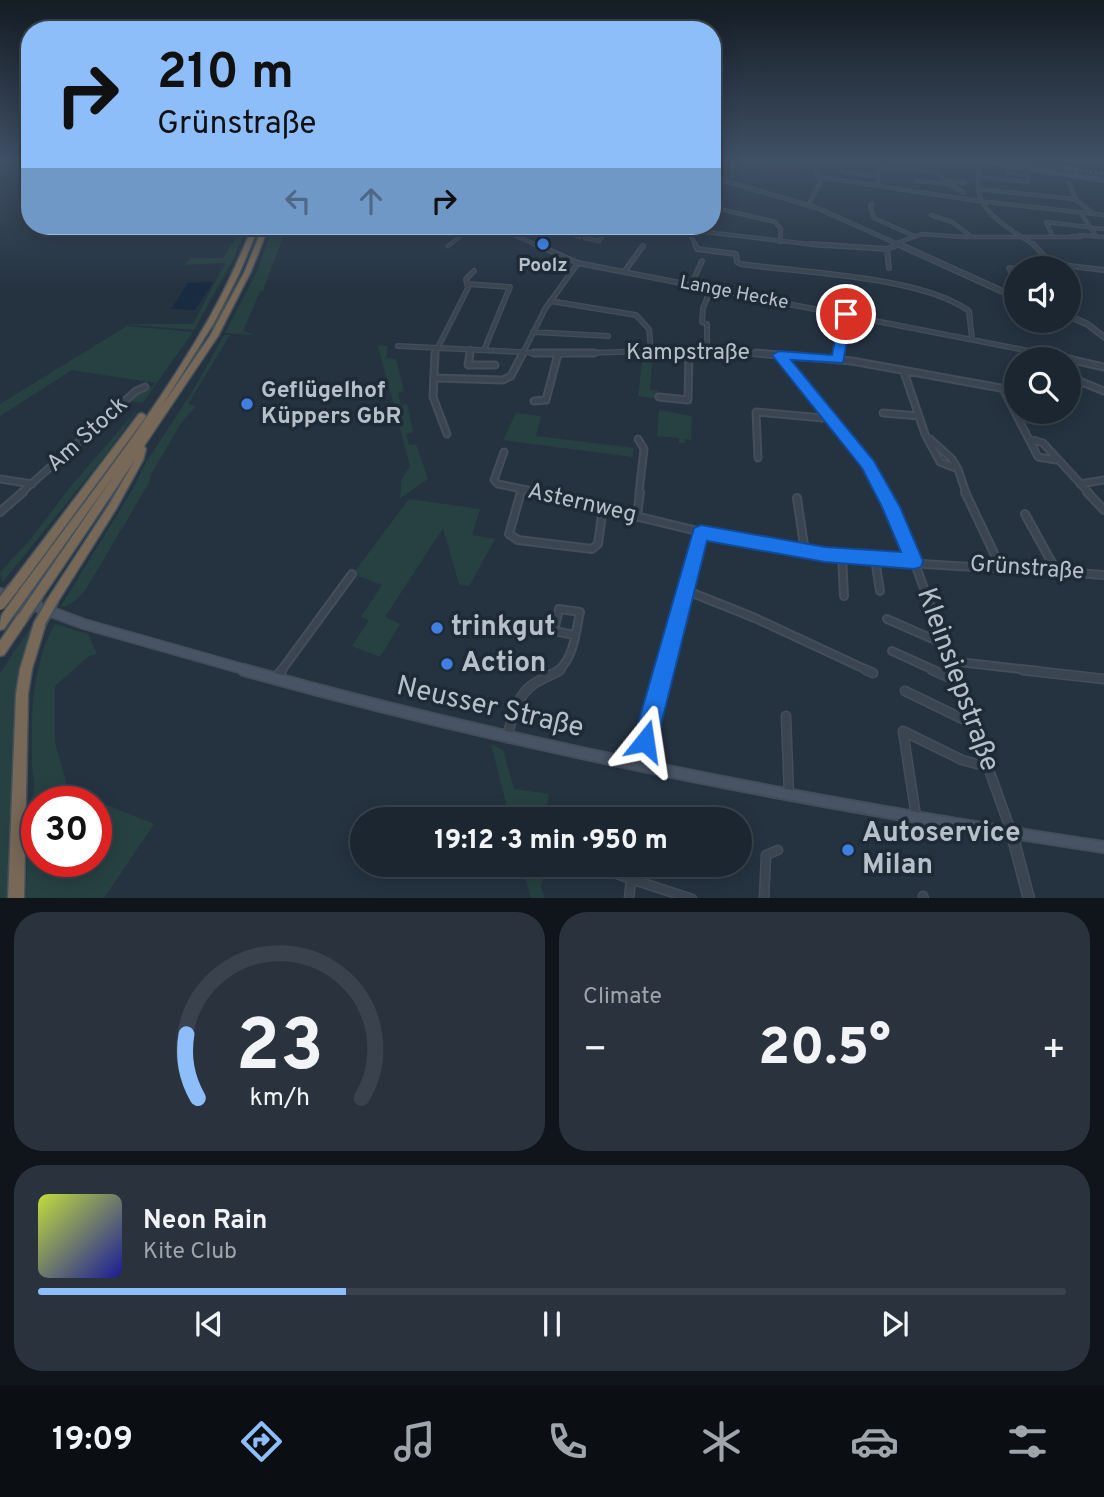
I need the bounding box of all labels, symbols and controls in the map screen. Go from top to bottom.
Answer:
text: 210 m [157,44,294,106]
icon: right [42,49,133,140]
text: Grünstraße [157,105,317,145]
icon: left [279,182,317,220]
icon: ahead [352,182,390,220]
icon: right [425,182,463,220]
marker: Poolz [535,236,551,252]
place label: Poolz [518,254,568,278]
map controls [1004,256,1081,424]
button: sound [1004,256,1081,333]
street label: Lange Hecke [678,271,790,315]
pin [816,284,876,344]
icon: arrive [827,295,865,333]
street label: Kampstraße [626,339,750,368]
button: search [1004,347,1081,424]
place label: Geflügelhof Küppers GbR [261,377,401,432]
street label: Am Stock [41,391,135,479]
marker: Geflügelhof Küppers GbR [239,396,255,412]
street label: Asternweg [525,477,639,531]
street label: Grünstraße [969,551,1085,587]
street label: Kleinsiepstraße [907,583,1007,777]
place label: trinkgut [451,610,556,646]
marker: trinkgut [429,620,445,636]
place label: Action [461,646,546,682]
marker: Action [439,656,455,672]
street label: Neusser Straße [393,669,587,747]
position arrow [608,704,682,778]
speed limit sign: 30 [21,786,112,877]
place label: Autoservice Milan [862,816,1021,884]
text: 19:12 · 3 min · 950 m [434,825,668,858]
marker: Autoservice Milan [840,842,856,858]
text: Climate [583,983,662,1012]
text: 23 [235,1004,324,1096]
text: 20.5° [758,1017,891,1083]
text: − [583,1027,608,1076]
text: + [1041,1027,1066,1076]
text: km/h [249,1082,310,1114]
text: Neon Rain [143,1205,268,1238]
text: Kite Club [143,1238,237,1267]
icon: previous [190,1305,228,1343]
icon: pause [533,1305,571,1343]
icon: next [876,1305,914,1343]
icon: directions [237,1417,286,1466]
icon: music [390,1417,439,1466]
icon: phone [543,1417,592,1466]
icon: climate [697,1417,746,1466]
icon: car [850,1417,899,1466]
icon: filters [1003,1417,1052,1466]
text: 19:09 [52,1421,133,1461]

